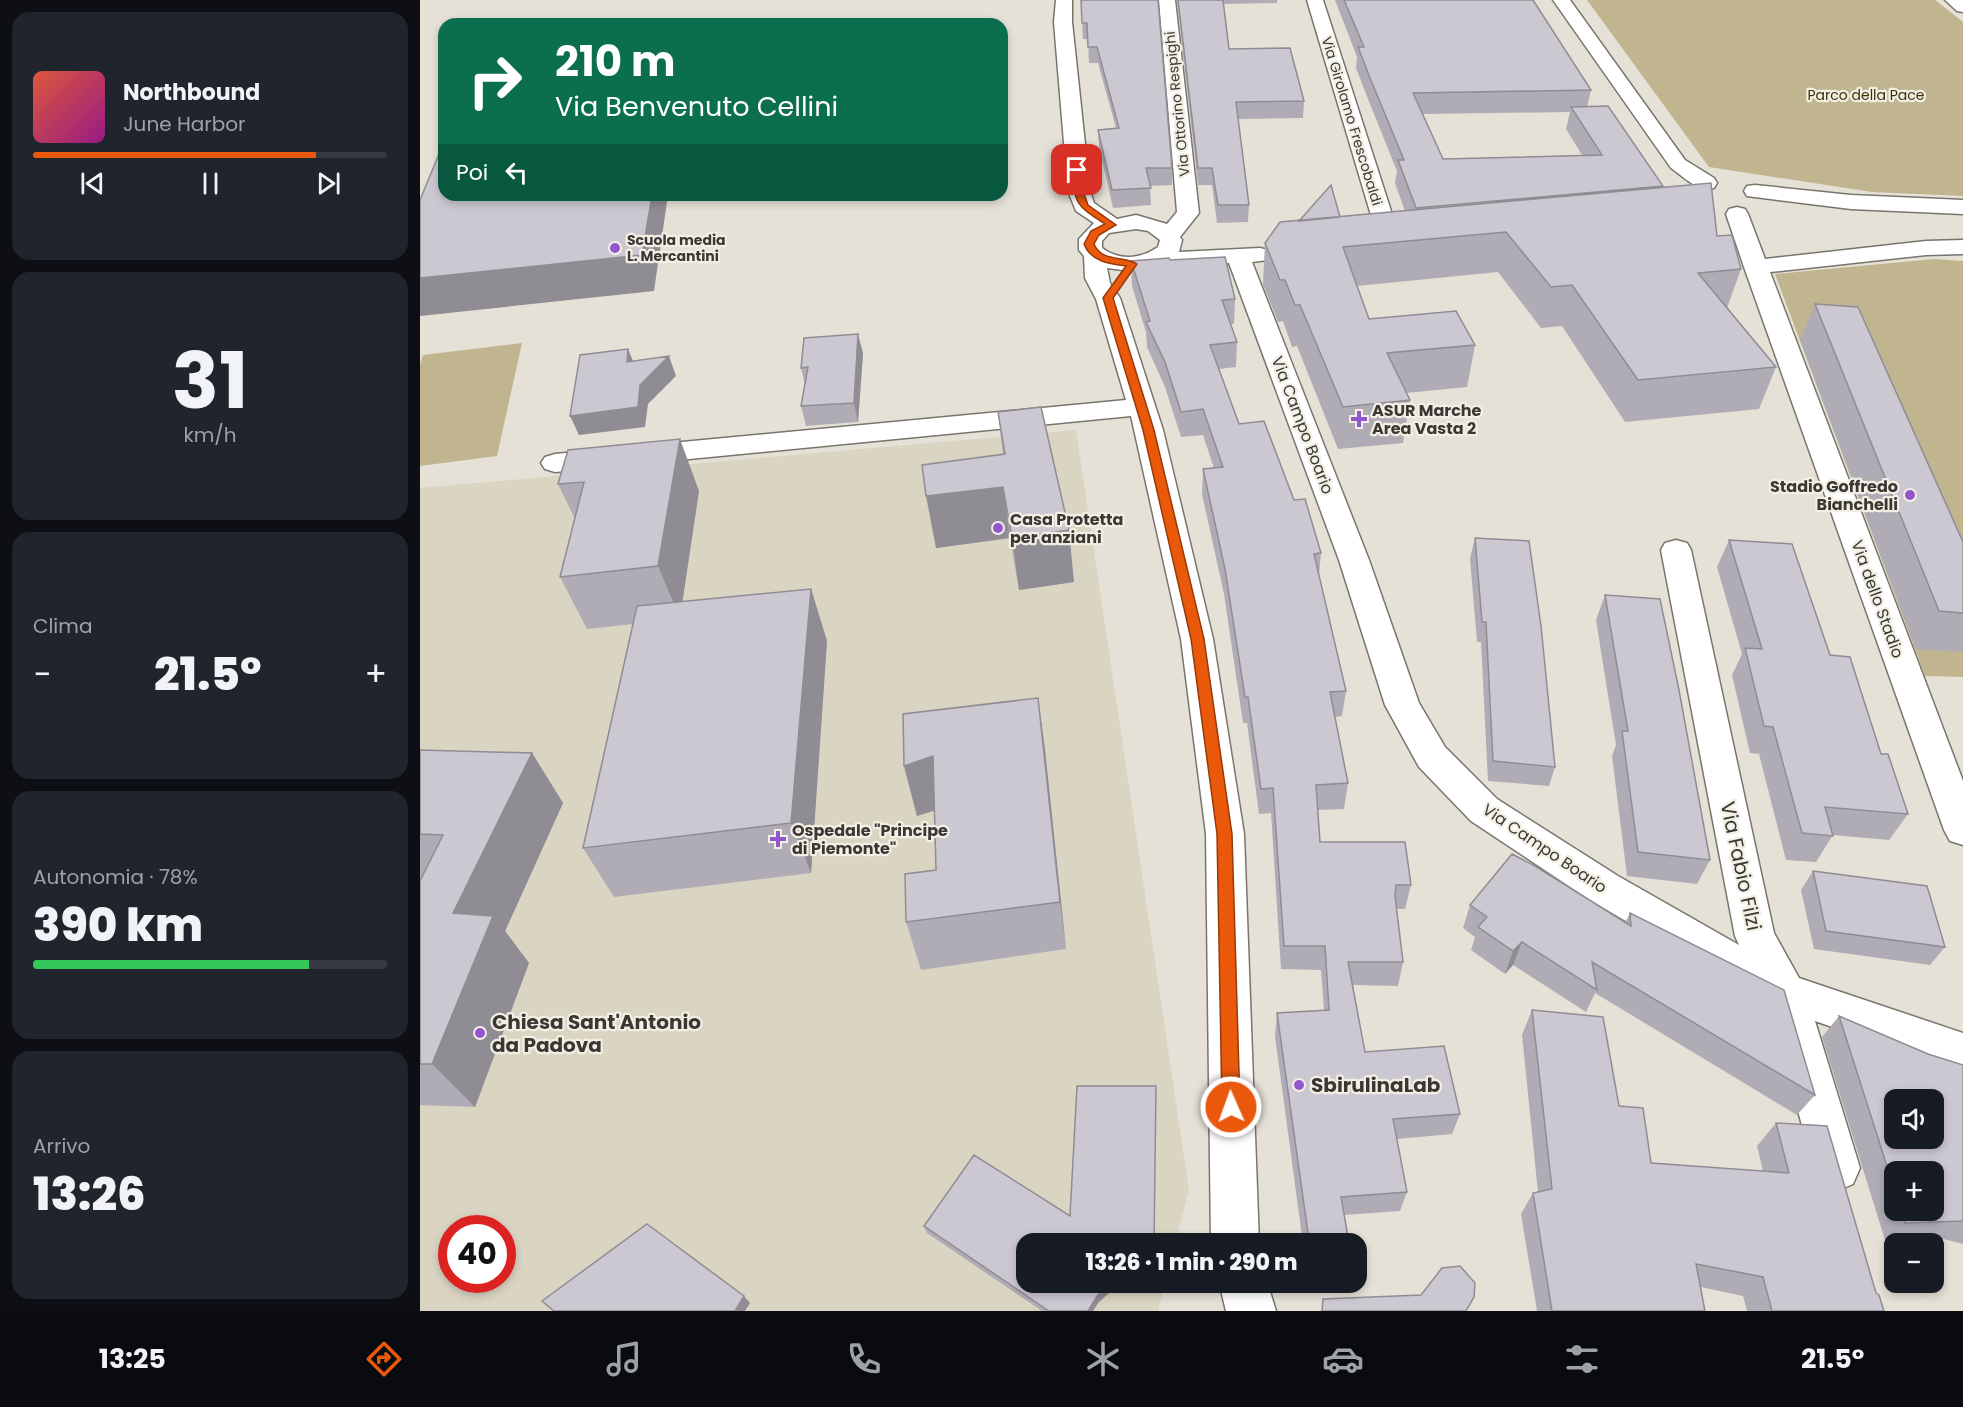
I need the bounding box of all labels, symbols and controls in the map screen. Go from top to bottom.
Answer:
street label: Via Ottorino Respighi [1159,30,1195,178]
text: 210 m [555,32,676,91]
street label: Via Girolamo Frescobaldi [1317,34,1387,208]
icon: right [456,42,534,120]
text: Northbound [123,77,260,108]
park label: Parco della Pace [1808,85,1925,105]
text: Via Benvenuto Cellini [555,88,838,125]
text: June Harbor [123,110,246,138]
pin [1051,144,1102,195]
icon: arrive [1060,153,1093,186]
icon: left [500,156,533,189]
text: Poi [456,157,488,188]
icon: previous [76,167,109,200]
icon: pause [194,167,227,200]
icon: next [312,167,345,200]
place label: Scuola media L. Mercantini [627,230,726,266]
marker: Scuola media L. Mercantini [608,241,622,255]
text: 31 [172,326,248,435]
street label: Via Campo Boario [1266,353,1339,497]
place label: ASUR Marche Area Vasta 2 [1372,399,1482,440]
marker: ASUR Marche Area Vasta 2 [1350,410,1368,428]
text: km/h [183,421,237,449]
place label: Stadio Goffredo Bianchelli [1770,475,1898,516]
marker: Stadio Goffredo Bianchelli [1903,488,1917,502]
place label: Casa Protetta per anziani [1010,508,1123,549]
marker: Casa Protetta per anziani [991,521,1005,535]
street label: Via dello Stadio [1846,537,1910,661]
text: Clima [33,612,92,640]
text: 21.5° [154,643,262,706]
text: − [33,651,51,698]
text: + [364,651,387,698]
street label: Via Campo Boario [1478,798,1612,899]
street label: Via Fabio Filzi [1714,799,1768,933]
place label: Ospedale "Principe di Piemonte" [792,819,948,860]
marker: Ospedale "Principe di Piemonte" [769,830,787,848]
text: Autonomia · 78% [33,863,198,891]
text: 390 km [33,894,203,957]
place label: Chiesa Sant'Antonio da Padova [492,1008,701,1059]
marker: Chiesa Sant'Antonio da Padova [473,1026,487,1040]
place label: SbirulinaLab [1311,1071,1441,1099]
position arrow [1199,1075,1263,1139]
marker: SbirulinaLab [1292,1078,1306,1092]
map controls [1884,1089,1944,1293]
button: sound [1884,1089,1944,1149]
text: Arrivo [33,1132,90,1160]
button: + [1884,1161,1944,1221]
text: 13:26 [33,1163,146,1226]
speed limit sign: 40 [438,1215,516,1293]
button: − [1884,1233,1944,1293]
text: 13:26 · 1 min · 290 m [1085,1247,1298,1278]
icon: directions [363,1338,405,1380]
icon: music [603,1338,645,1380]
icon: phone [843,1338,885,1380]
icon: climate [1082,1338,1124,1380]
icon: car [1322,1338,1364,1380]
icon: filters [1561,1338,1603,1380]
text: 13:25 [99,1340,166,1377]
text: 21.5° [1801,1340,1864,1377]

